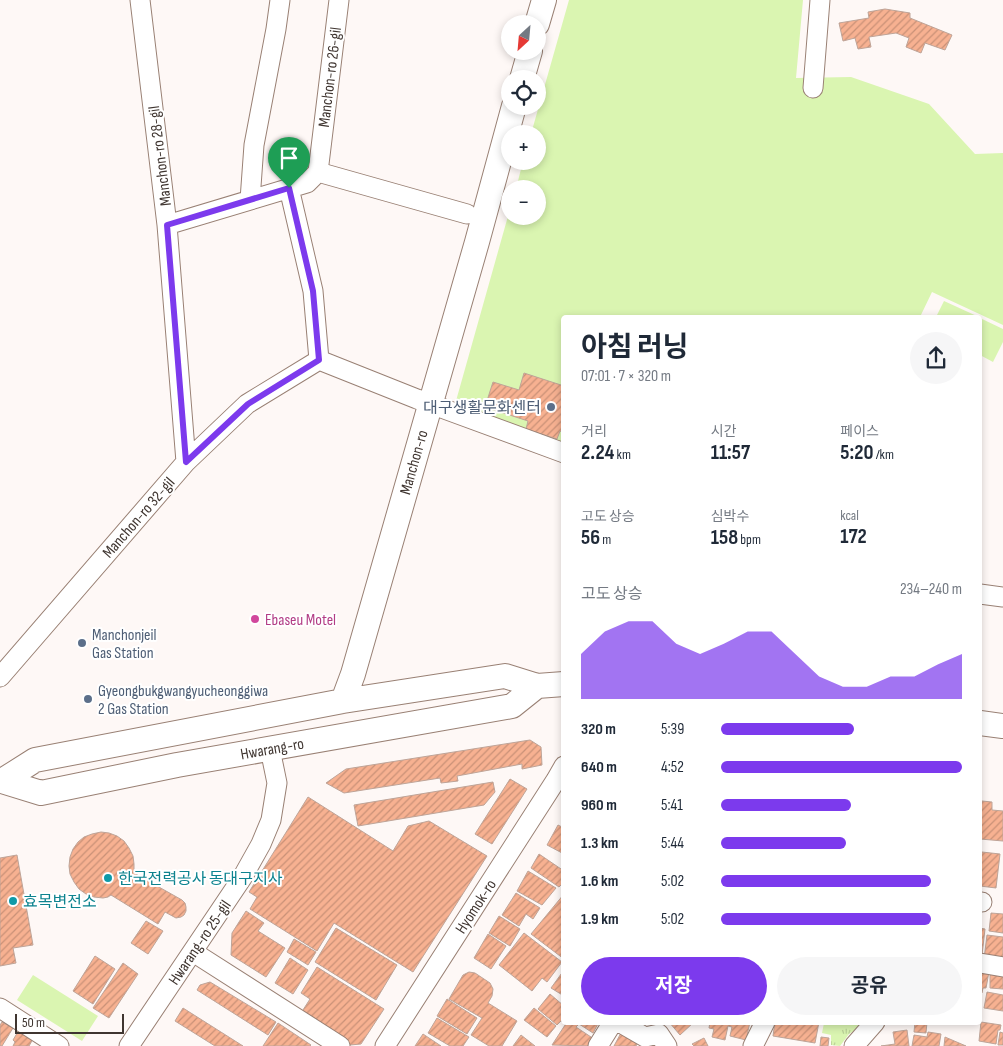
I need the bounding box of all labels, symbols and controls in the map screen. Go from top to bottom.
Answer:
north arrow [501,15,546,60]
map controls [501,15,546,225]
street label: Manchon-ro 26-gil [315,26,346,128]
button: locate [501,70,546,115]
street label: Manchon-ro 28-gil [145,105,176,207]
button: + [501,125,546,170]
pin [268,137,310,188]
icon: arrive [275,144,303,172]
button: − [501,180,546,225]
text: 아침 러닝 [581,331,688,364]
button: share [910,332,962,384]
text: 07:01 · 7 × 320 m [581,367,671,386]
place label: 대구생활문화센터 [423,399,541,418]
marker: 대구생활문화센터 [545,401,557,413]
text: 거리 [581,423,607,440]
text: 시간 [711,423,736,440]
text: 페이스 [840,423,879,440]
street label: Manchon-ro [396,428,433,497]
text: 2.24 [581,440,614,465]
text: 11:57 [711,440,750,465]
text: 5:20 [840,440,873,465]
text: km [614,446,631,463]
text: /km [873,446,894,463]
street label: Manchon-ro 32-gil [99,474,179,562]
text: kcal [840,507,859,524]
text: 고도 상승 [581,508,635,525]
text: 심박수 [711,508,749,525]
text: 172 [840,524,867,549]
text: 56 [581,525,600,550]
text: 158 [711,525,738,550]
text: m [600,531,611,548]
text: bpm [738,531,761,548]
text: 234–240 m [900,580,962,599]
text: 고도 상승 [581,585,642,604]
place label: Ebaseu Motel [265,611,336,630]
marker: Ebaseu Motel [249,613,261,625]
place label: Manchonjeil Gas Station [92,626,157,663]
marker: Manchonjeil Gas Station [76,637,88,649]
place label: Gyeongbukgwangyucheonggiwa 2 Gas Station [98,682,268,719]
marker: Gyeongbukgwangyucheonggiwa 2 Gas Station [82,693,94,705]
text: 320 m [581,720,616,739]
text: 5:39 [661,720,684,739]
street label: Hwarang-ro [239,735,305,764]
text: 640 m [581,758,617,777]
text: 4:52 [661,758,684,777]
text: 960 m [581,796,617,815]
text: 5:41 [661,796,683,815]
text: 1.3 km [581,834,618,853]
text: 5:44 [661,834,684,853]
place label: 한국전력공사 동대구지사 [118,870,283,889]
marker: 한국전력공사 동대구지사 [102,872,114,884]
text: 1.6 km [581,872,618,891]
text: 5:02 [661,872,684,891]
street label: Hyomok-ro [452,876,501,937]
place label: 효목변전소 [23,893,97,912]
marker: 효목변전소 [7,895,19,907]
street label: Hwarang-ro 25-gil [165,897,236,989]
text: 1.9 km [581,910,619,929]
text: 5:02 [661,910,684,929]
button: 저장 [581,957,767,1015]
button: 공유 [777,957,962,1015]
scale bar [15,1011,124,1034]
text: 50 m [22,1014,45,1031]

